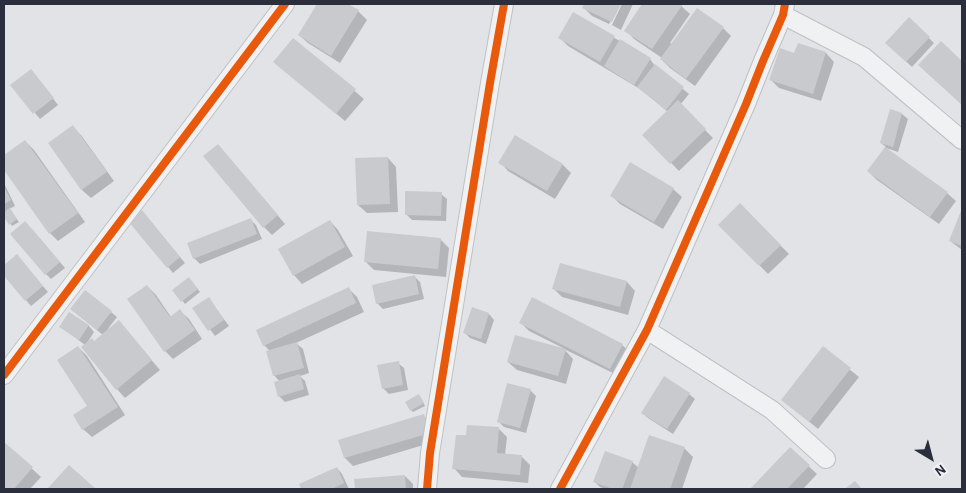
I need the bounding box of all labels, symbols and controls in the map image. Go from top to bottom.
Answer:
north arrow [906,433,956,483]
text: N [932,461,948,478]

